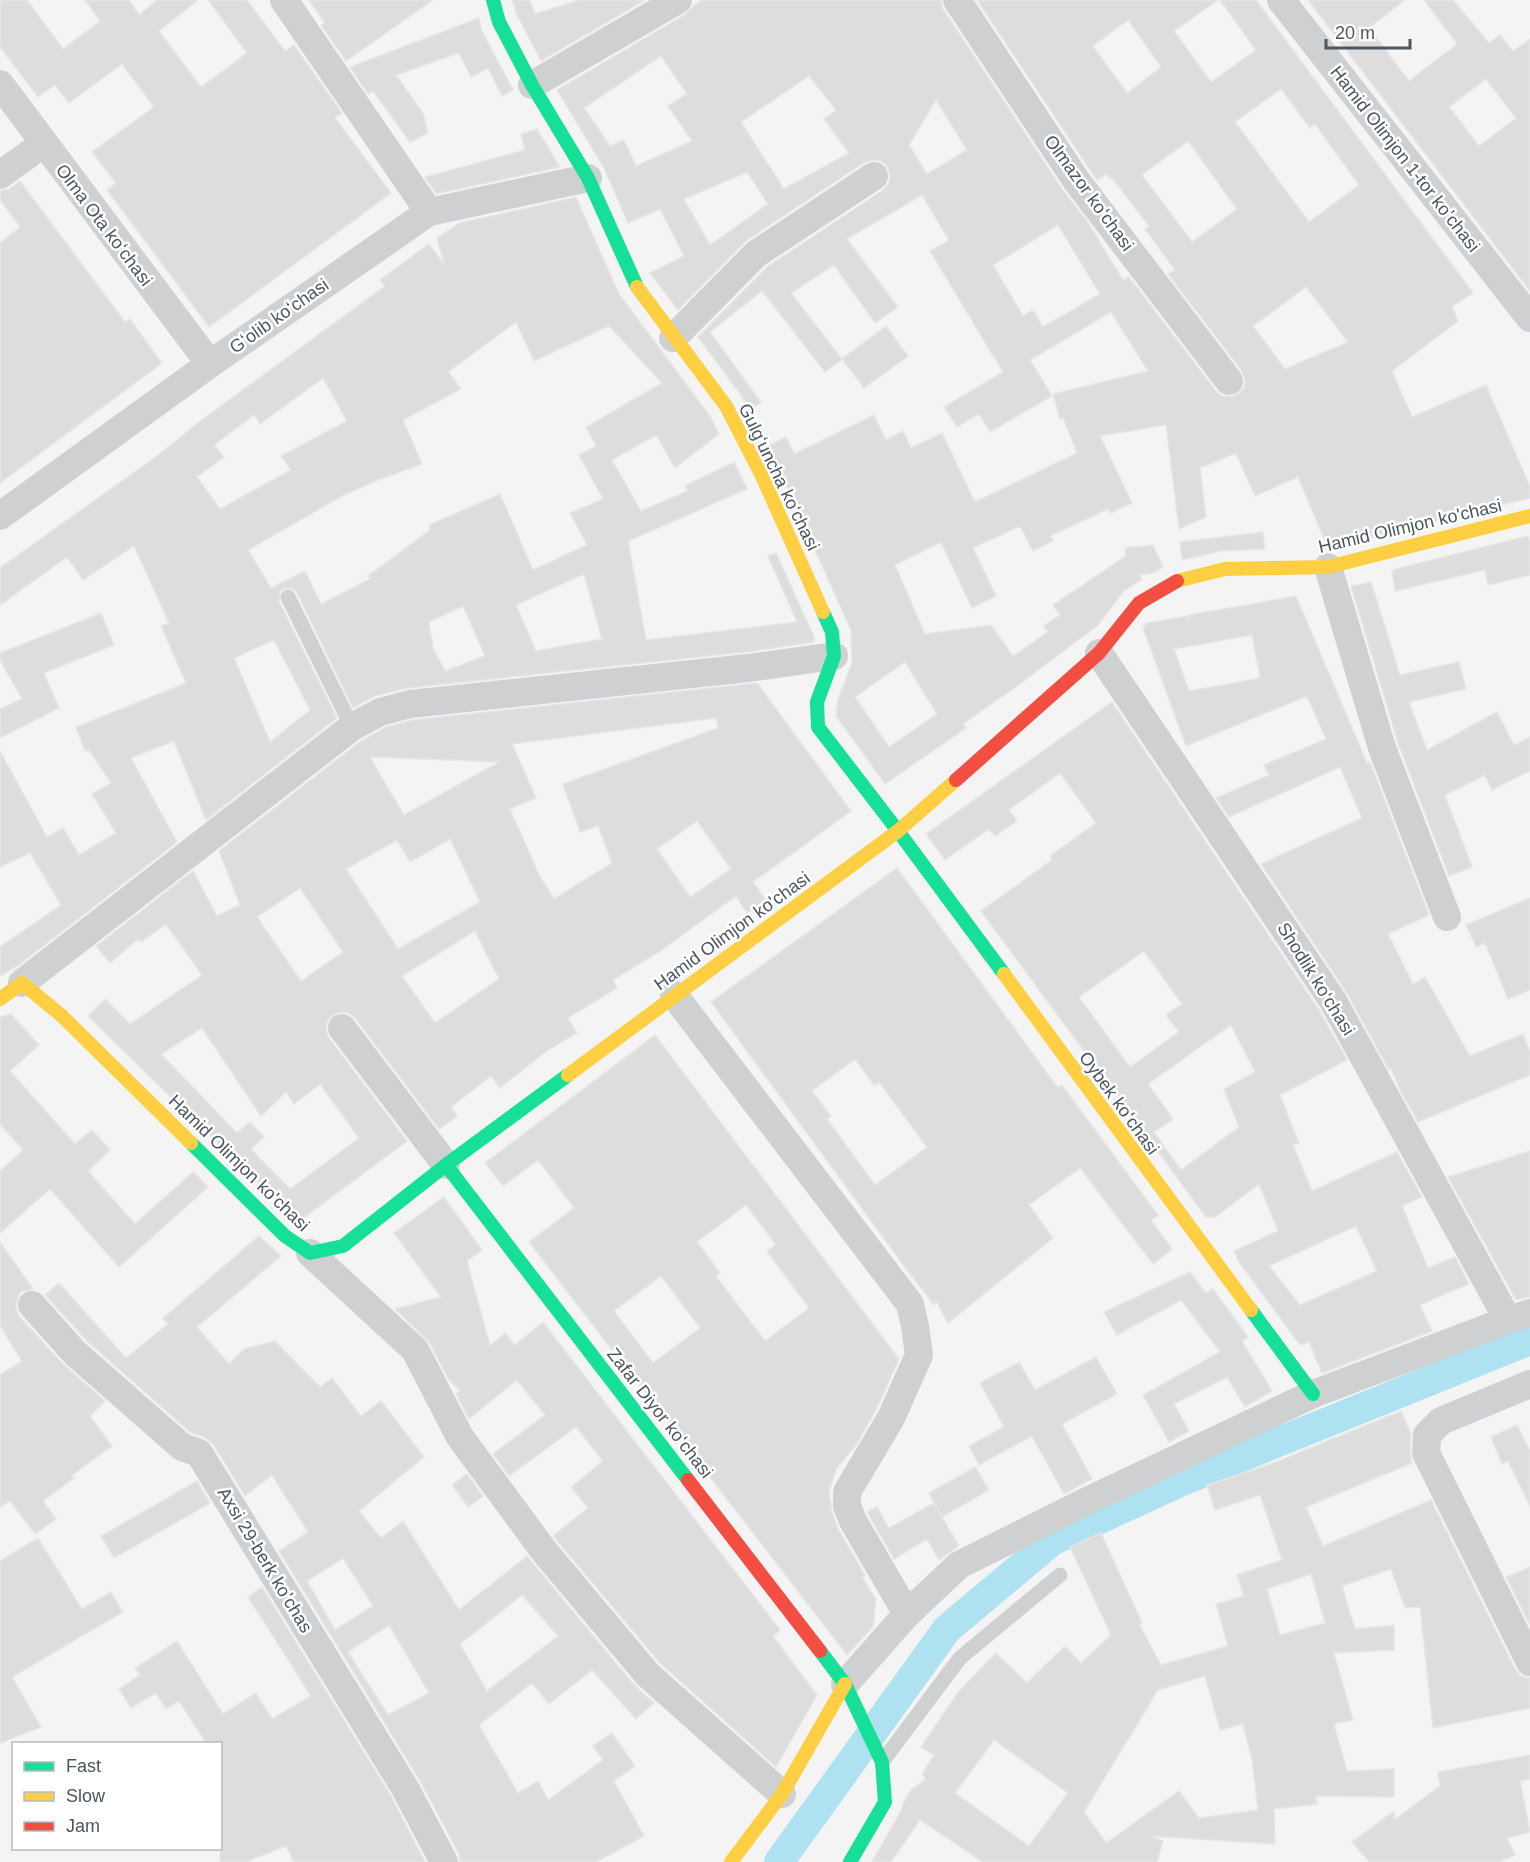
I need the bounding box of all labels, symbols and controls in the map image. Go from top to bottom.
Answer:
scale bar [1326,12,1410,50]
text: 20 m [1335,23,1375,43]
street label: Hamid Olimjon 1-tor koʼchasi [1326,62,1484,256]
street label: Olmazor koʻchasi [1040,131,1138,255]
street label: Olma Ota koʻchasi [52,160,156,290]
street label: Gʻolib koʻchasi [226,275,332,357]
street label: Gulgʻuncha koʻchasi [735,400,823,554]
street label: Hamid Olimjon ko'chasi [1316,495,1504,557]
street label: Hamid Olimjon ko'chasi [650,868,814,994]
street label: Shodlik ko‘chasi [1273,919,1359,1039]
street label: Oybek koʻchasi [1075,1048,1163,1158]
street label: Hamid Olimjon ko'chasi [165,1091,313,1235]
street label: Zafar Diyor koʻchasi [603,1344,717,1482]
street label: Аxsi 29-berk koʼchas [214,1484,316,1636]
legend [12,1742,222,1850]
text: Fast [66,1756,101,1776]
text: Slow [66,1786,106,1806]
text: Jam [66,1816,100,1836]

